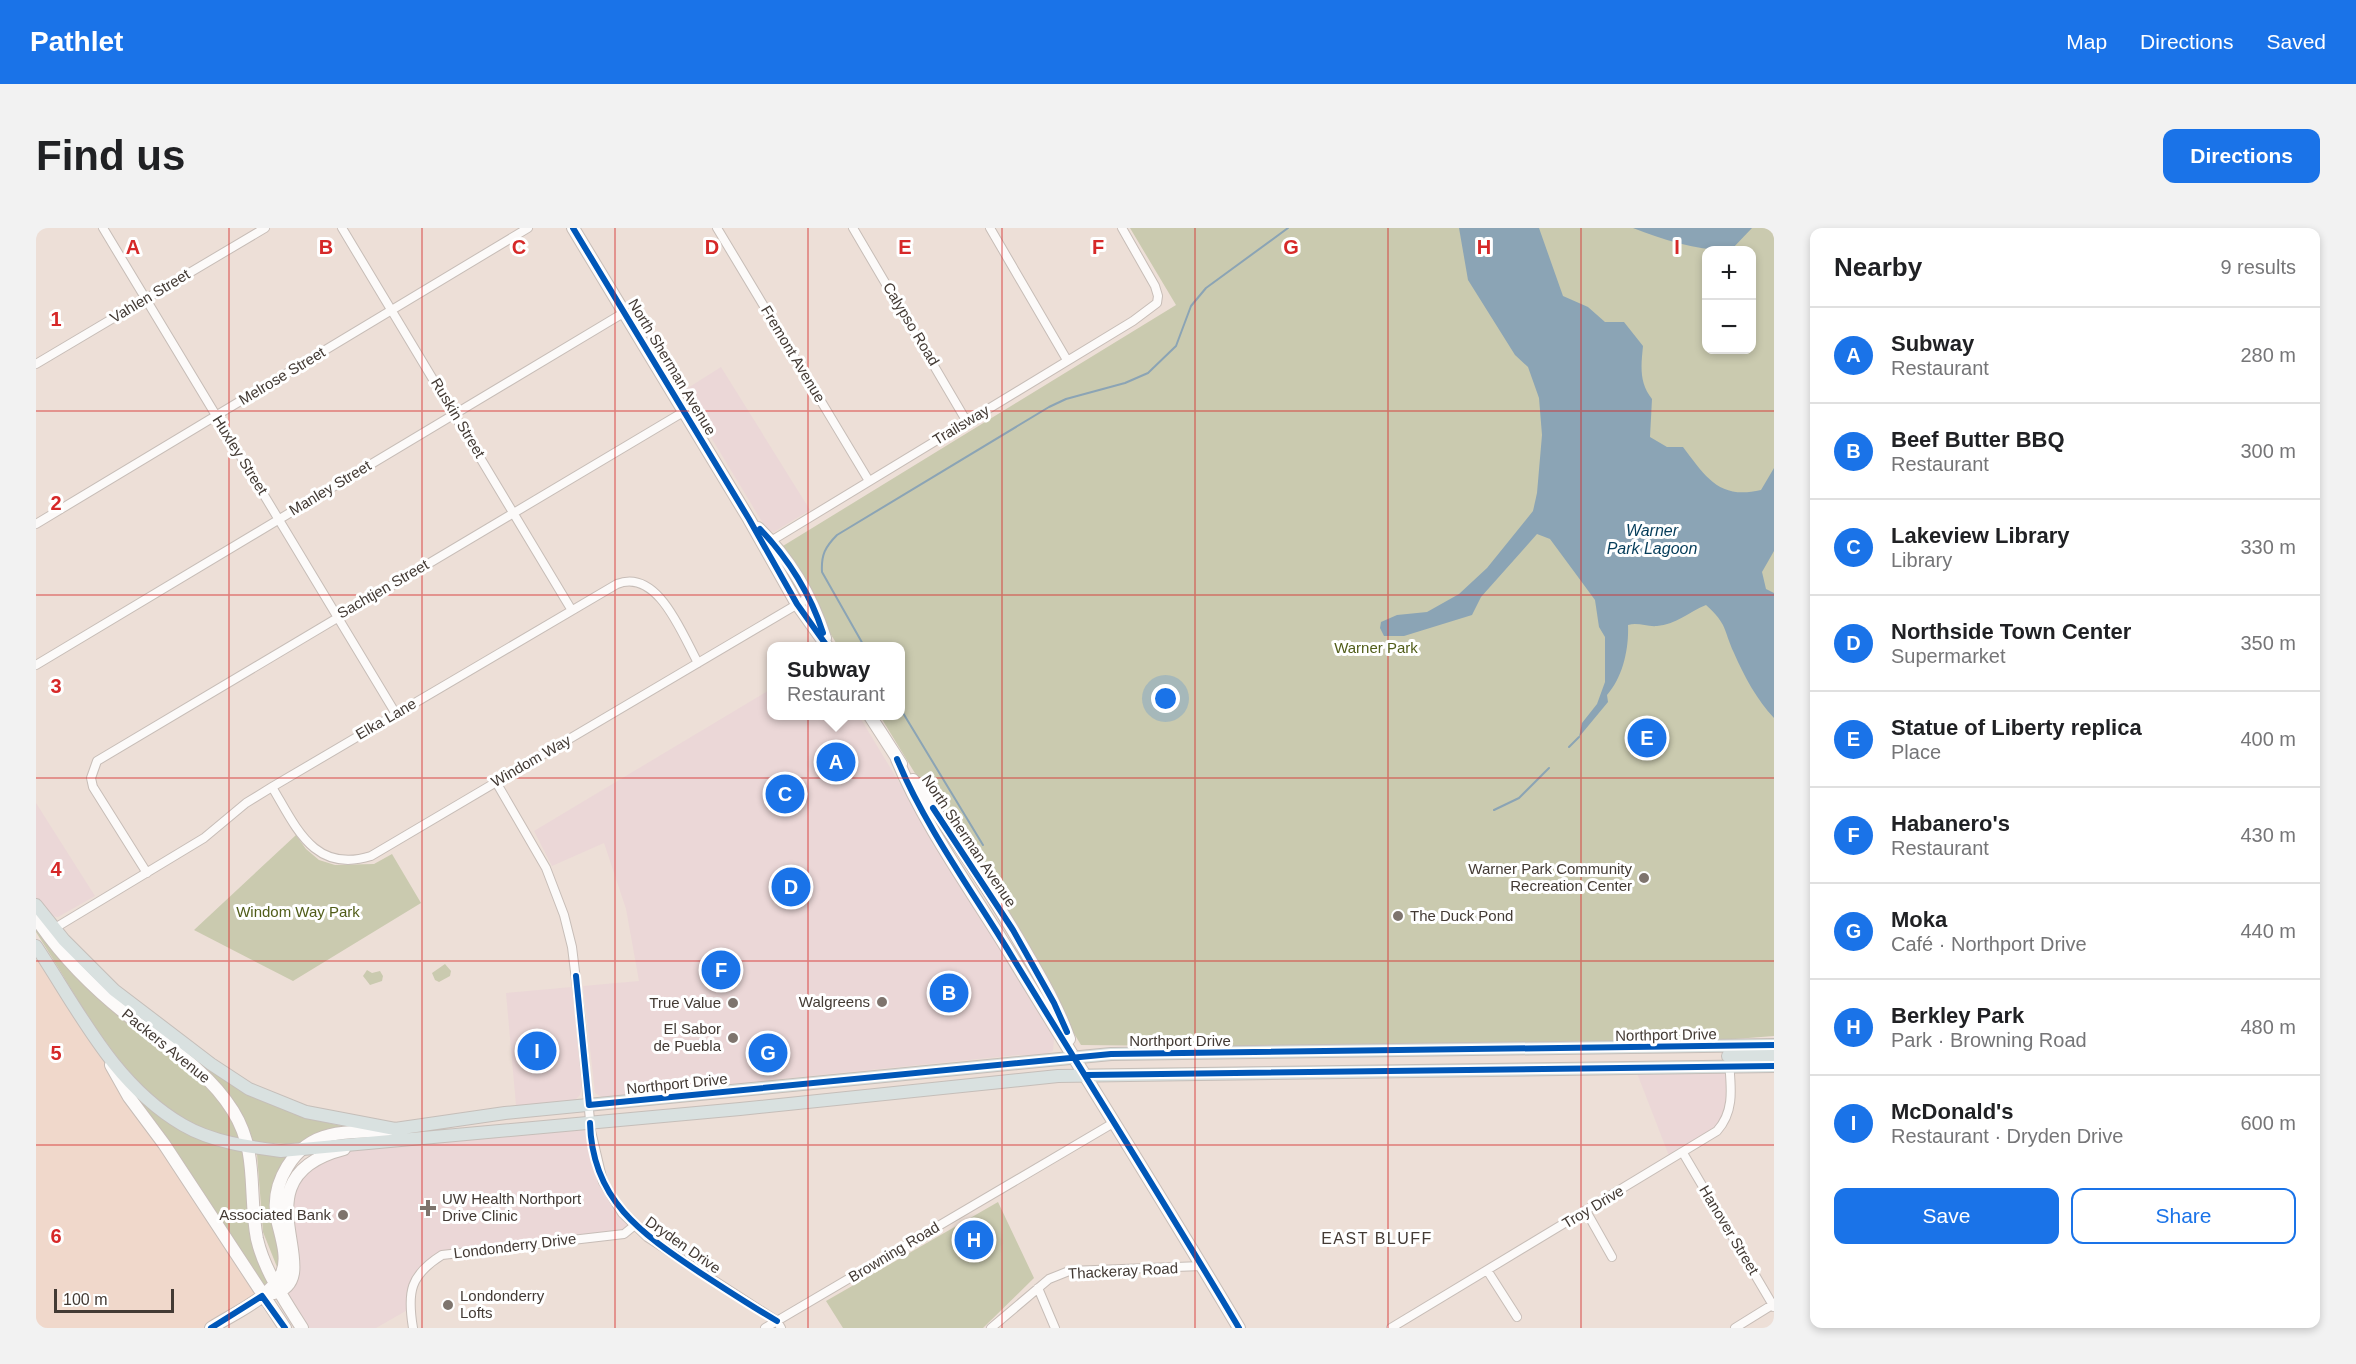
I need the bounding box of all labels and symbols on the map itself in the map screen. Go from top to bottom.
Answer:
text: A [126,236,140,258]
text: B [319,236,333,258]
text: C [512,236,526,258]
text: D [705,236,719,258]
text: E [898,236,912,258]
text: F [1092,236,1104,258]
text: G [1283,236,1299,258]
text: H [1477,236,1491,258]
text: I [1674,236,1680,258]
street label: Vahlen Street [107,265,193,326]
street label: Calypso Road [880,279,943,369]
street label: North Sherman Avenue [625,296,720,438]
street label: Fremont Avenue [758,302,829,405]
text: 1 [50,308,62,330]
street label: Melrose Street [236,343,329,408]
street label: Ruskin Street [428,375,489,461]
street label: Trailsway [929,401,992,448]
street label: Huxley Street [209,412,272,498]
street label: Manley Street [286,456,374,519]
text: 2 [50,492,62,514]
water label: Warner Park Lagoon [1607,522,1697,557]
street label: Sachtjen Street [334,555,432,622]
park label: Warner Park [1334,639,1418,656]
text: 3 [50,675,62,697]
your location [1151,684,1180,713]
street label: Elka Lane [353,695,419,743]
pin: E [1628,716,1666,760]
street label: Windom Way [488,731,574,790]
pin: A [816,740,856,784]
street label: North Sherman Avenue [919,771,1020,910]
pin: C [766,772,804,816]
text: 4 [50,858,62,880]
place label: Warner Park Community Recreation Center [1468,860,1632,894]
pin: D [772,864,810,910]
marker: Warner Park Community Recreation Center [1637,871,1651,885]
park label: Windom Way Park [236,903,360,920]
place label: The Duck Pond [1410,907,1513,924]
marker: The Duck Pond [1391,909,1405,923]
pin: F [702,948,740,992]
pin: B [930,970,968,1016]
place label: Walgreens [799,993,870,1010]
place label: True Value [649,994,721,1011]
marker: Walgreens [875,995,889,1009]
marker: True Value [726,996,740,1010]
street label: Packers Avenue [119,1005,214,1086]
place label: El Sabor de Puebla [653,1020,722,1054]
street label: Northport Drive [1615,1025,1717,1044]
pin: I [518,1028,556,1074]
pin: G [748,1030,788,1076]
marker: El Sabor de Puebla [726,1031,740,1045]
street label: Northport Drive [1129,1032,1231,1049]
text: 5 [50,1042,62,1064]
street label: Northport Drive [625,1070,728,1097]
street label: Troy Drive [1559,1182,1627,1232]
street label: Hanover Street [1696,1182,1763,1278]
place label: UW Health Northport Drive Clinic [442,1190,582,1224]
marker: UW Health Northport Drive Clinic [419,1199,437,1217]
place label: Associated Bank [219,1206,331,1223]
marker: Associated Bank [336,1208,350,1222]
street label: Dryden Drive [643,1213,724,1277]
street label: Browning Road [845,1218,942,1285]
pin: H [954,1218,994,1262]
text: 6 [50,1225,62,1247]
street label: Londonderry Drive [453,1230,577,1261]
district label: EAST BLUFF [1321,1230,1433,1247]
street label: Thackeray Road [1068,1259,1178,1282]
scale bar [54,1286,174,1314]
place label: Londonderry Lofts [460,1287,545,1321]
marker: Londonderry Lofts [441,1298,455,1312]

